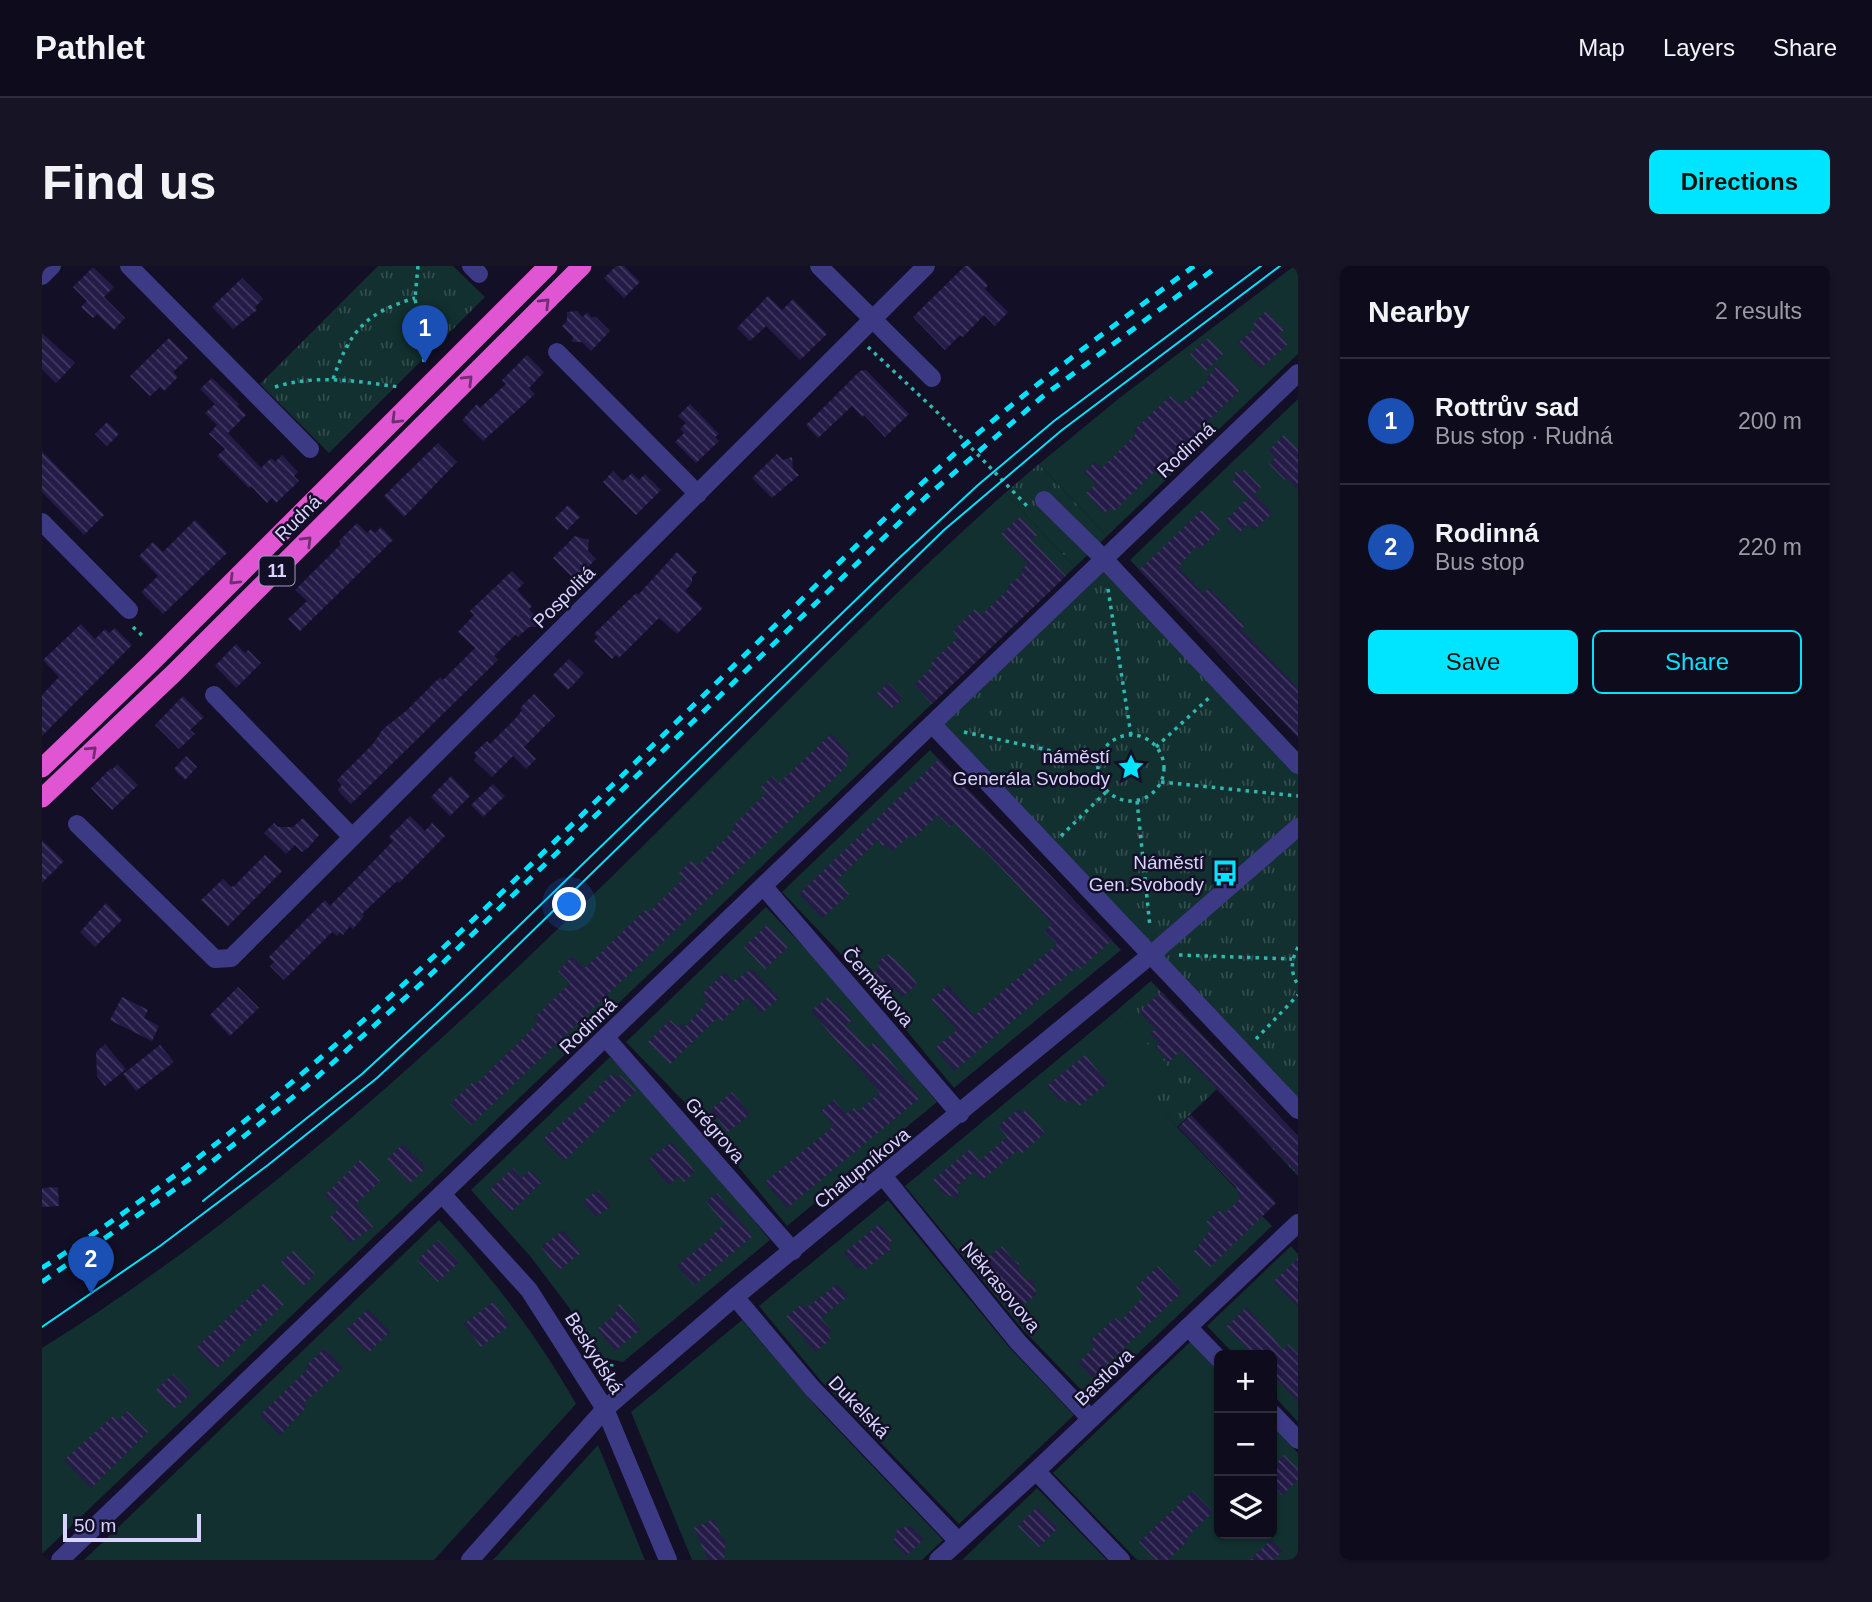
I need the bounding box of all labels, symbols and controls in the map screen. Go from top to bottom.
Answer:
text: Pathlet [35,29,145,66]
text: Map [1578,34,1625,61]
text: Layers [1663,34,1735,61]
text: Share [1773,34,1837,61]
button: Directions [1649,150,1830,214]
text: Find us [42,155,216,209]
text: Nearby [1368,295,1470,328]
one-way arrow [537,298,550,311]
text: 2 results [1715,298,1802,324]
pin: 1 [402,305,448,363]
one-way arrow [459,375,472,388]
text: Rottrův sad [1435,392,1579,422]
text: 1 [1385,408,1397,434]
text: 200 m [1738,408,1802,434]
one-way arrow [391,410,404,423]
street label: Rodinná [1153,418,1219,482]
text: Bus stop · Rudná [1435,423,1613,449]
street label: Rudná [271,490,326,545]
text: Rodinná [1435,518,1539,548]
text: 2 [1385,534,1397,560]
text: 220 m [1738,534,1802,560]
one-way arrow [298,536,311,549]
text: Bus stop [1435,549,1525,575]
road number: 11 [260,556,294,586]
street label: Pospolitá [529,562,599,632]
one-way arrow [229,572,242,585]
button: Save [1368,630,1578,694]
button: Share [1592,630,1802,694]
place label: náměstí Generála Svobody [953,746,1111,789]
one-way arrow [84,747,97,759]
place icon: náměstí Generála Svobody [1116,752,1146,782]
place label: Náměstí Gen.Svobody [1089,852,1205,895]
bus stop icon: Náměstí Gen.Svobody [1210,858,1240,888]
your location [552,887,586,921]
street label: Čermákova [838,943,918,1031]
street label: Rodinná [555,994,621,1058]
street label: Grégrova [681,1093,749,1167]
street label: Chalupníkova [810,1123,914,1213]
pin: 2 [68,1236,114,1294]
street label: Někrasovova [957,1238,1045,1337]
street label: Beskydská [561,1308,627,1398]
street label: Bastlova [1070,1344,1138,1410]
map controls [1214,1350,1277,1539]
button: + [1214,1350,1277,1413]
street label: Dukelská [824,1372,894,1443]
button: − [1214,1413,1277,1476]
button: layers [1214,1476,1277,1539]
scale bar [63,1511,201,1543]
text: 50 m [74,1515,116,1536]

